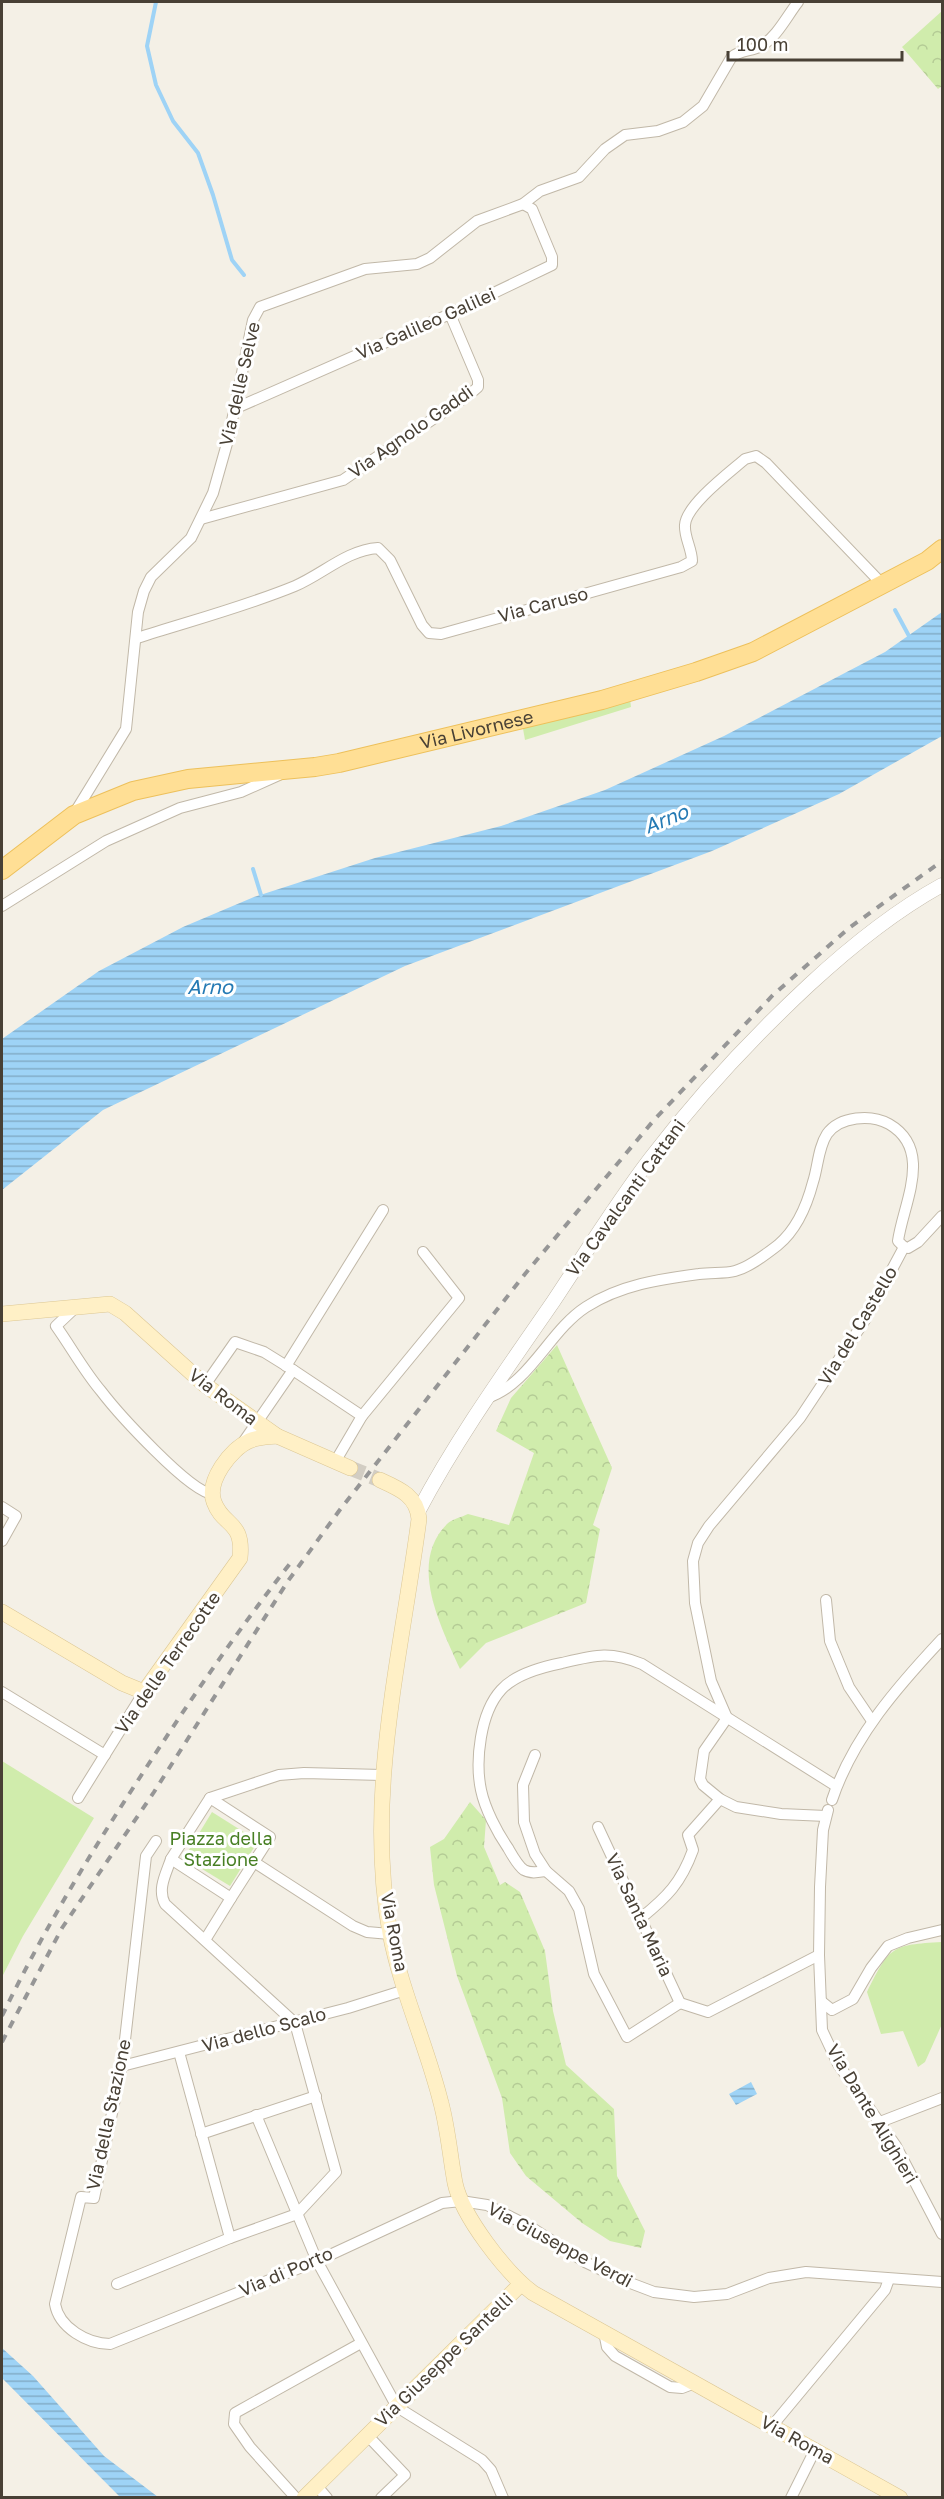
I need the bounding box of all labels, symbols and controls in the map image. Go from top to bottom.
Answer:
scale bar [728,24,902,62]
text: 100 m [737,33,788,55]
street label: Via Galileo Galilei [352,282,499,364]
street label: Via delle Selve [214,319,264,448]
street label: Via Agnolo Gaddi [344,380,477,482]
street label: Via Caruso [495,581,590,627]
street label: Via Livornese [418,705,535,753]
water label: Arno [640,798,692,838]
water label: Arno [187,974,234,998]
street label: Via Cavalcanti Cattani [561,1115,690,1280]
street label: Via del Castello [813,1262,901,1389]
street label: Via Roma [185,1363,262,1429]
street label: Via delle Terrecotte [110,1587,225,1738]
park label: Piazza della Stazione [169,1827,273,1870]
street label: Via Santa Maria [602,1849,678,1980]
street label: Via Roma [377,1890,413,1973]
street label: Via dello Scalo [199,2002,328,2056]
street label: Via della Stazione [81,2037,135,2192]
street label: Via Dante Alighieri [823,2040,923,2187]
street label: Via Giuseppe Verdi [484,2197,637,2292]
street label: Via di Porto [235,2241,336,2301]
street label: Via Giuseppe Santelli [370,2288,517,2431]
street label: Via Roma [757,2410,838,2468]

